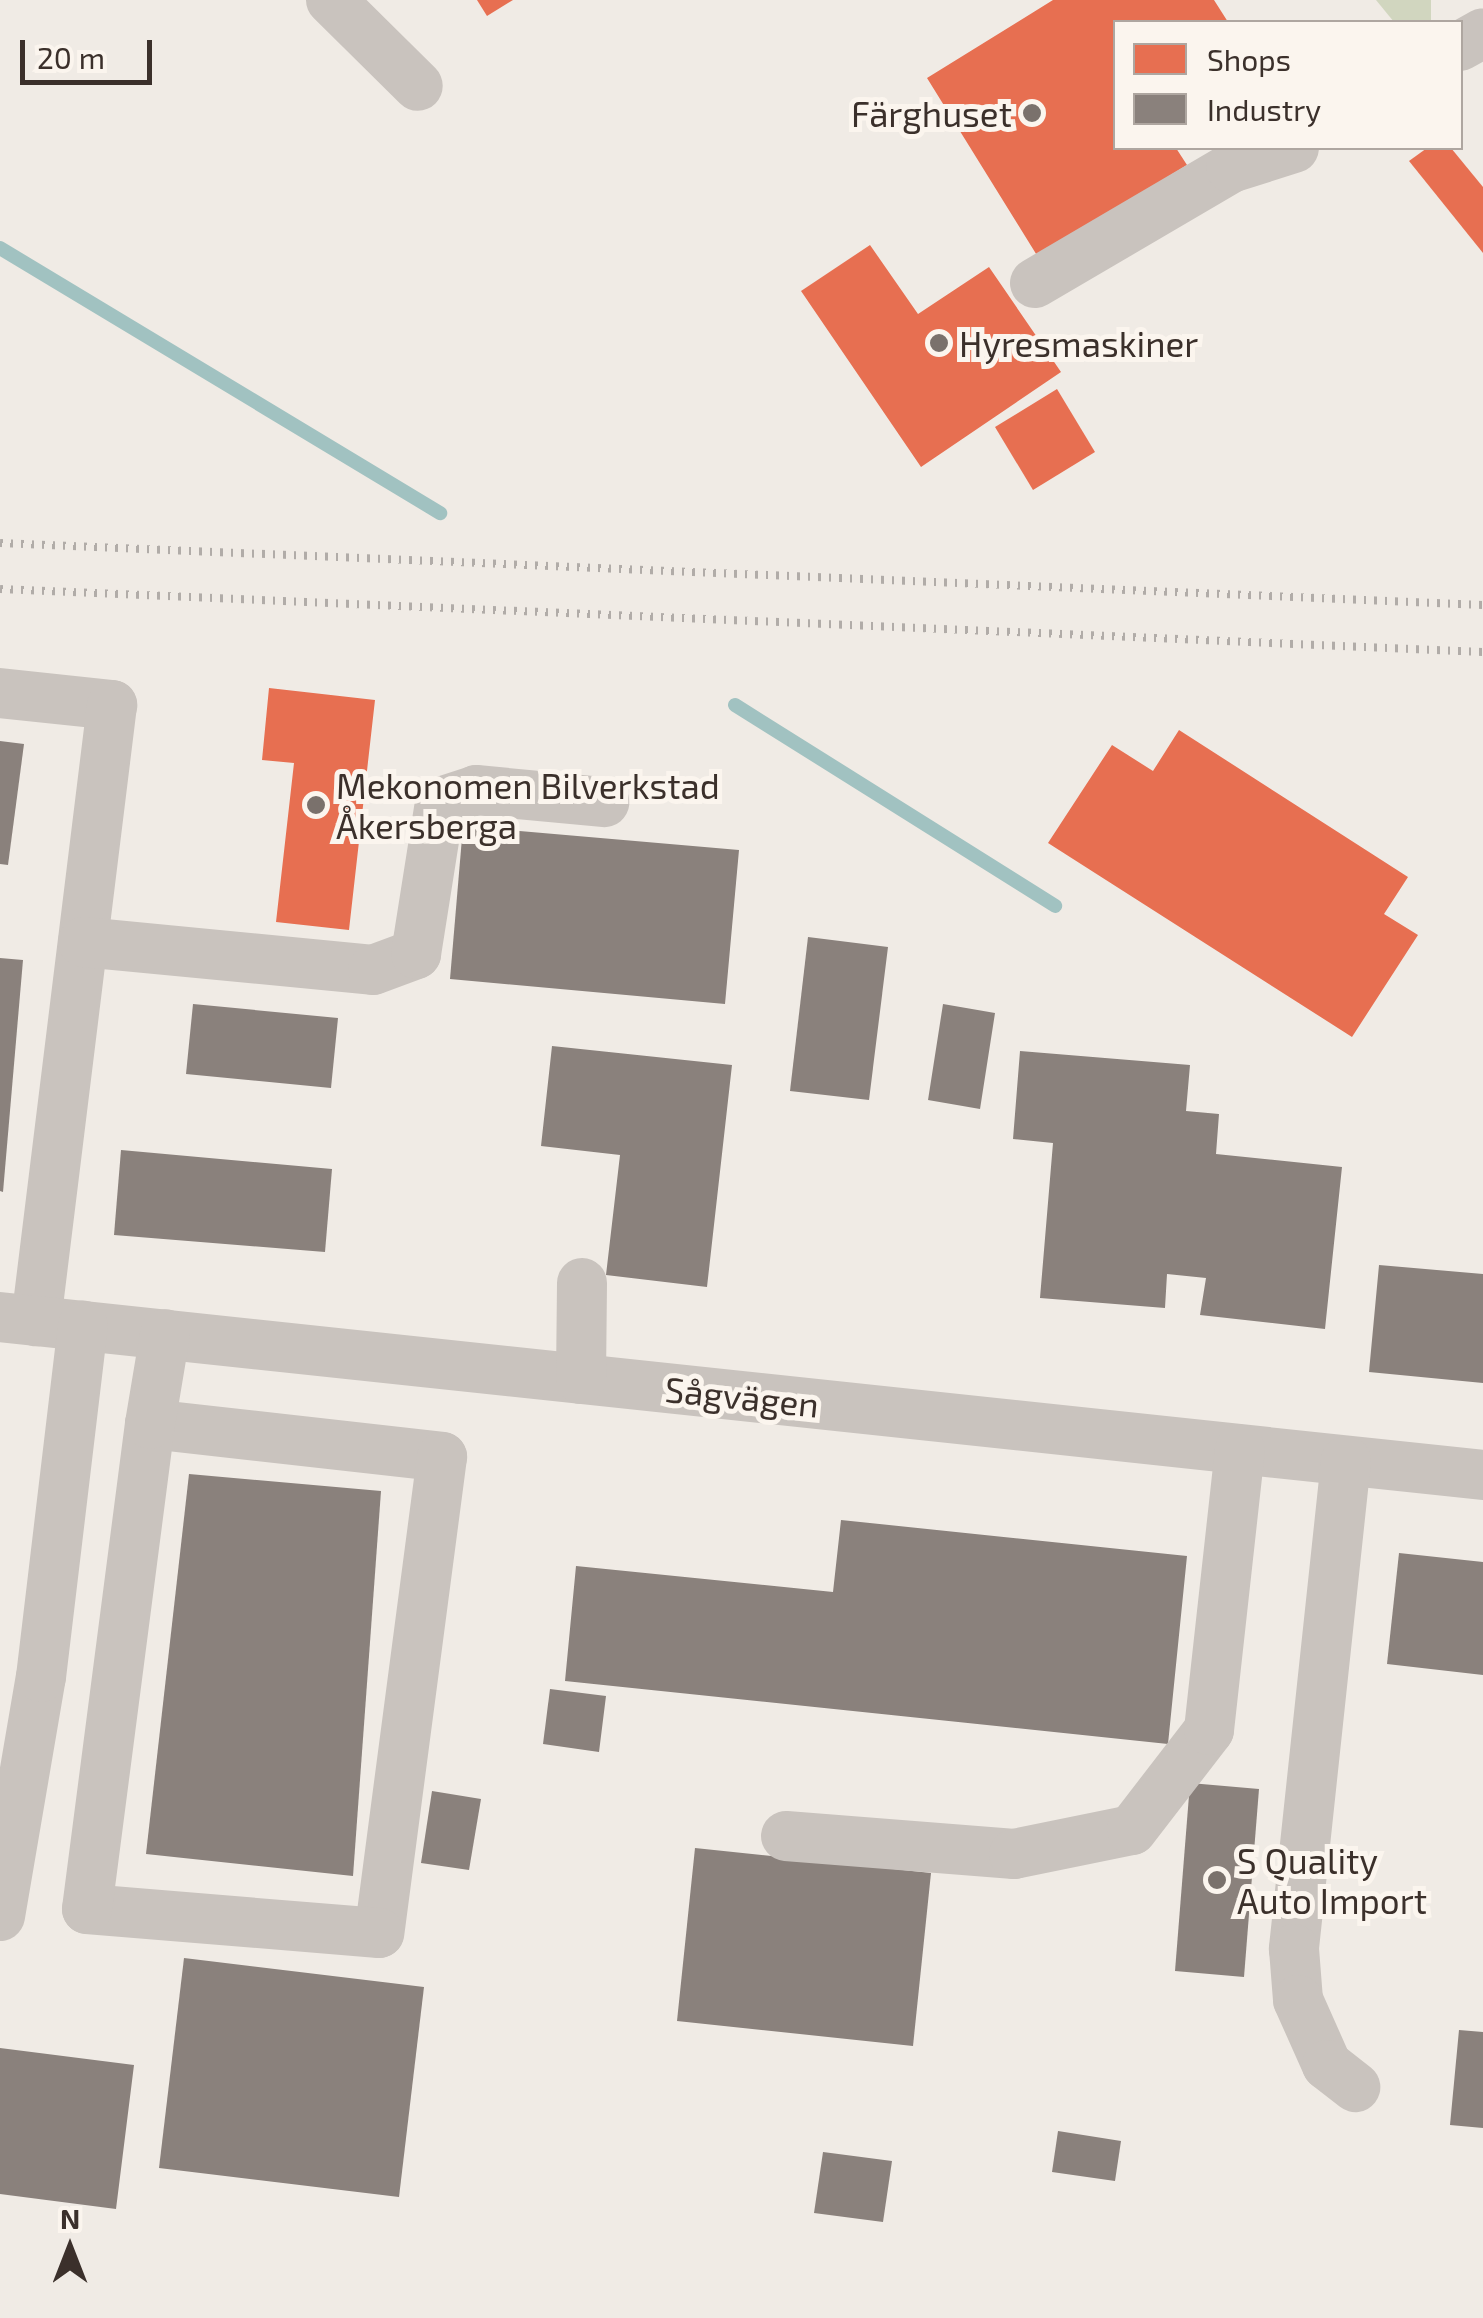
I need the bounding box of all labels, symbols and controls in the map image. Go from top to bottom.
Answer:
scale bar [25,20,158,82]
legend [1113,20,1463,150]
text: 20 m [37,39,105,75]
text: Shops [1207,41,1291,77]
text: Industry [1207,91,1321,127]
place label: Färghuset [851,92,1012,134]
marker: Färghuset [1021,102,1043,124]
place label: Hyresmaskiner [959,322,1198,364]
marker: Hyresmaskiner [928,332,950,354]
place label: Mekonomen Bilverkstad Åkersberga [336,764,720,846]
marker: Mekonomen Bilverkstad Åkersberga [305,794,327,816]
street label: Sågvägen [663,1367,821,1425]
place label: S Quality Auto Import [1237,1839,1427,1921]
marker: S Quality Auto Import [1206,1869,1228,1891]
north arrow [20,2198,120,2298]
text: N [60,2201,80,2235]

